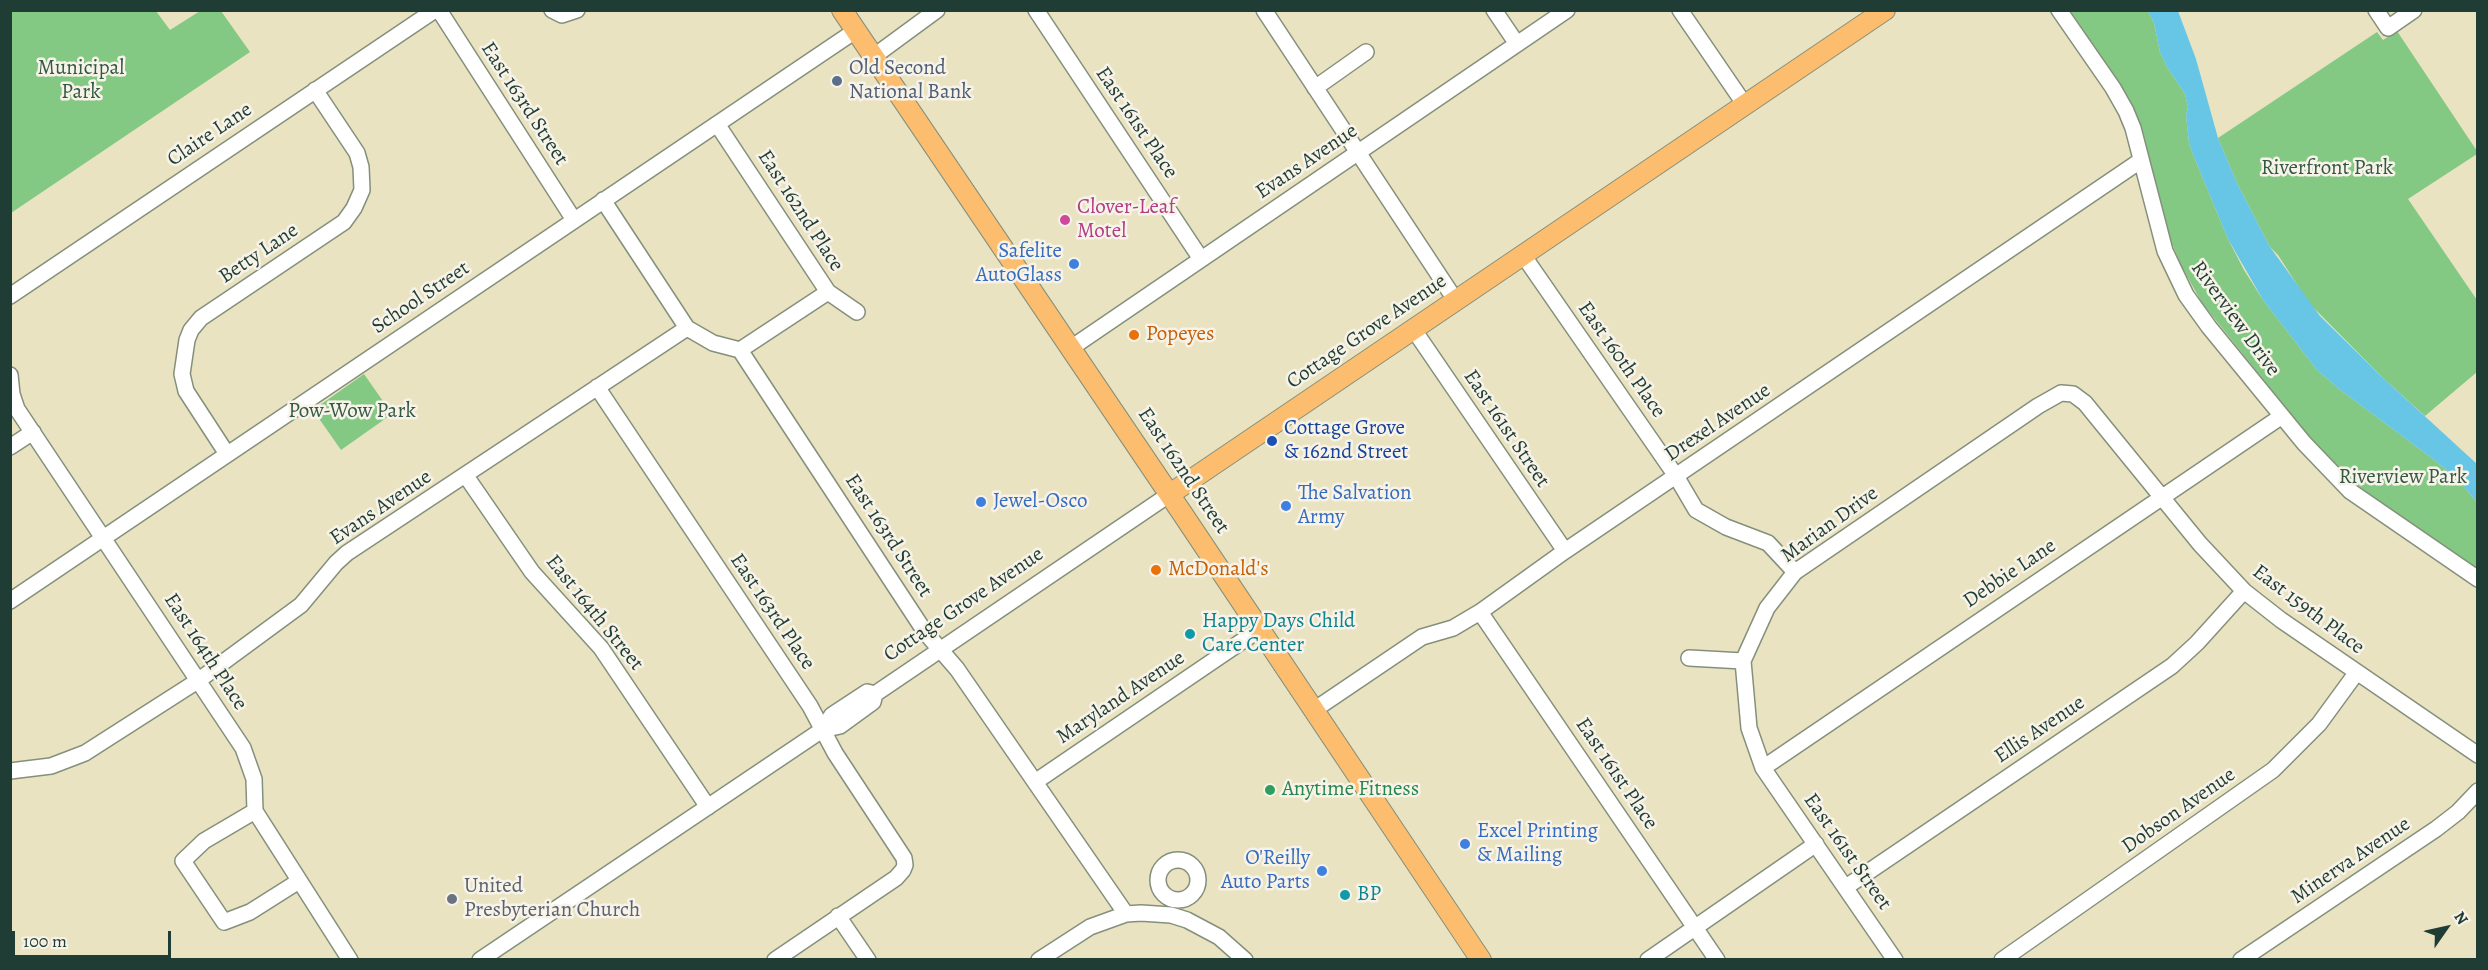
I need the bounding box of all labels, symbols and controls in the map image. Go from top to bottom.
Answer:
street label: East 163rd Street [475,38,573,170]
park label: Municipal Park [38,56,124,106]
place label: Old Second National Bank [849,56,972,106]
street label: East 161st Place [1089,62,1183,184]
marker: Old Second National Bank [830,74,844,88]
street label: Claire Lane [163,98,257,172]
street label: Evans Avenue [1251,119,1363,205]
street label: East 162nd Place [751,146,849,276]
park label: Riverfront Park [2261,156,2393,182]
place label: Clover-Leaf Motel [1077,195,1176,245]
marker: Clover-Leaf Motel [1058,213,1072,227]
street label: Betty Lane [214,218,304,290]
place label: Safelite AutoGlass [976,239,1062,289]
street label: School Street [367,256,475,340]
marker: Safelite AutoGlass [1067,257,1081,271]
street label: Riverview Drive [2185,257,2285,381]
street label: Cottage Grove Avenue [1282,269,1452,395]
street label: East 160th Place [1572,297,1670,423]
place label: Popeyes [1146,322,1214,348]
marker: Popeyes [1127,328,1141,342]
street label: East 161st Street [1457,365,1555,493]
street label: Drexel Avenue [1660,378,1776,468]
park label: Pow-Wow Park [288,399,416,425]
street label: East 162nd Street [1132,403,1234,539]
place label: Cottage Grove & 162nd Street [1284,416,1408,466]
marker: Cottage Grove & 162nd Street [1265,434,1279,448]
street label: Evans Avenue [325,465,437,551]
park label: Riverview Park [2339,465,2467,491]
street label: East 163rd Street [839,470,937,602]
place label: The Salvation Army [1298,481,1412,531]
street label: Marian Drive [1777,481,1883,569]
place label: Jewel-Osco [993,489,1087,515]
marker: Jewel-Osco [974,495,988,509]
marker: The Salvation Army [1279,499,1293,513]
street label: Debbie Lane [1959,534,2061,614]
street label: Cottage Grove Avenue [879,542,1049,668]
street label: East 163rd Place [724,549,820,675]
street label: East 164th Street [540,550,648,676]
place label: McDonald's [1168,557,1269,583]
street label: East 159th Place [2247,560,2369,660]
marker: McDonald's [1149,563,1163,577]
street label: East 164th Place [158,589,252,715]
place label: Happy Days Child Care Center [1202,609,1355,659]
marker: Happy Days Child Care Center [1183,627,1197,641]
street label: Maryland Avenue [1052,646,1190,750]
street label: Ellis Avenue [1990,691,2090,769]
street label: East 161st Place [1569,713,1663,835]
street label: Dobson Avenue [2117,763,2241,859]
place label: Anytime Fitness [1282,777,1419,803]
marker: Anytime Fitness [1263,783,1277,797]
street label: East 161st Street [1798,789,1896,915]
street label: Minerva Avenue [2287,812,2415,910]
place label: Excel Printing & Mailing [1477,819,1598,869]
marker: Excel Printing & Mailing [1458,837,1472,851]
place label: O'Reilly Auto Parts [1221,846,1310,896]
marker: O'Reilly Auto Parts [1315,864,1329,878]
place label: United Presbyterian Church [464,874,640,924]
place label: BP [1357,882,1381,908]
marker: BP [1338,888,1352,902]
marker: United Presbyterian Church [445,892,459,906]
north arrow [2416,898,2476,958]
text: N [2449,907,2473,929]
scale bar [15,919,174,957]
text: 100 m [23,929,67,953]

